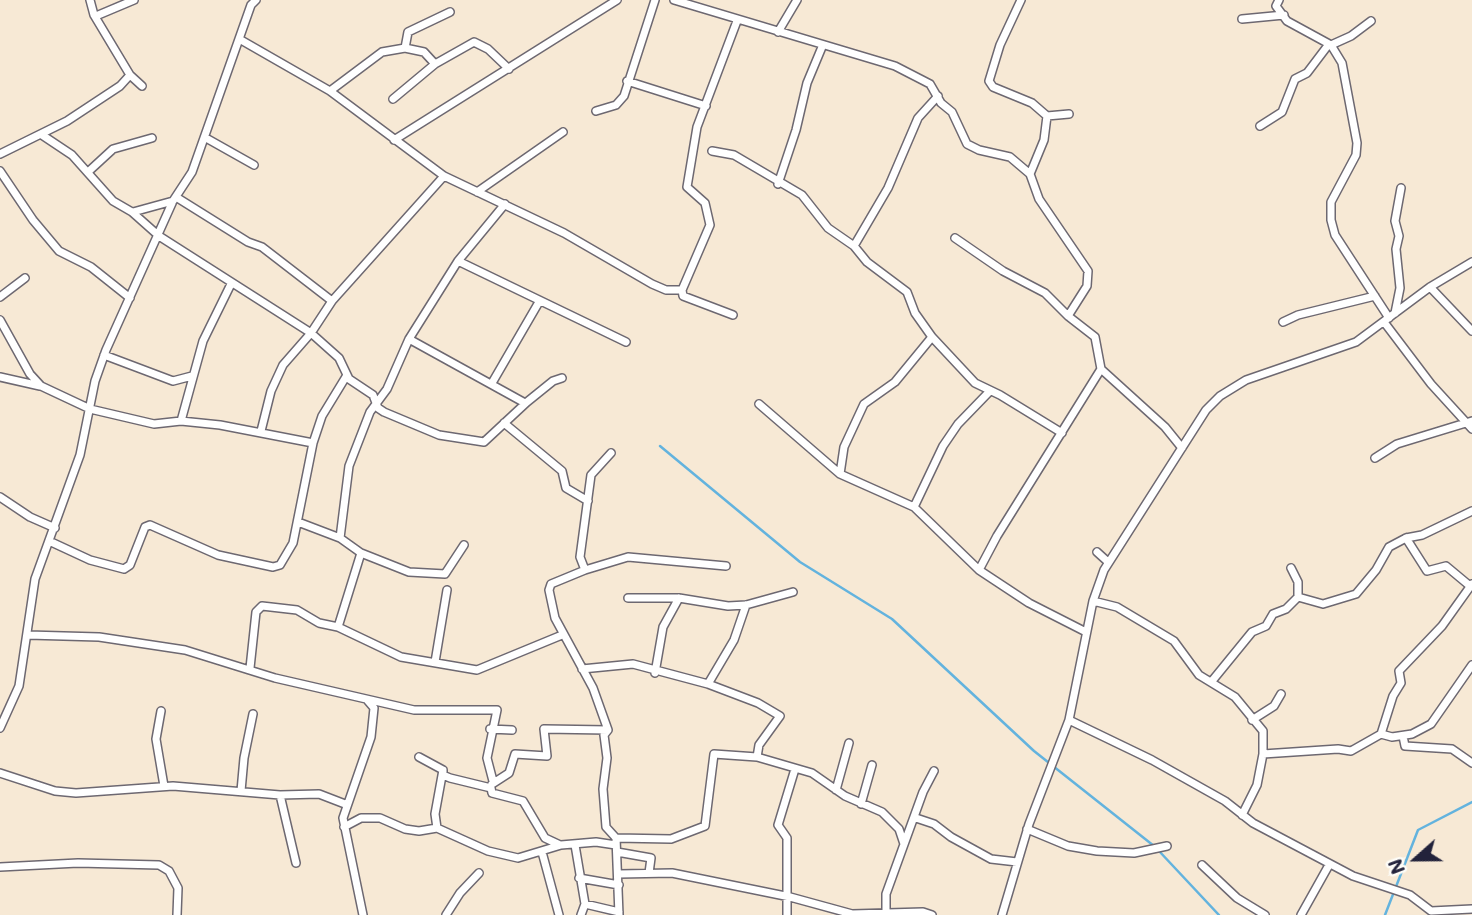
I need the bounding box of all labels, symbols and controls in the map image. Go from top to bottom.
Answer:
north arrow [1381,824,1451,894]
text: N [1382,856,1410,878]

